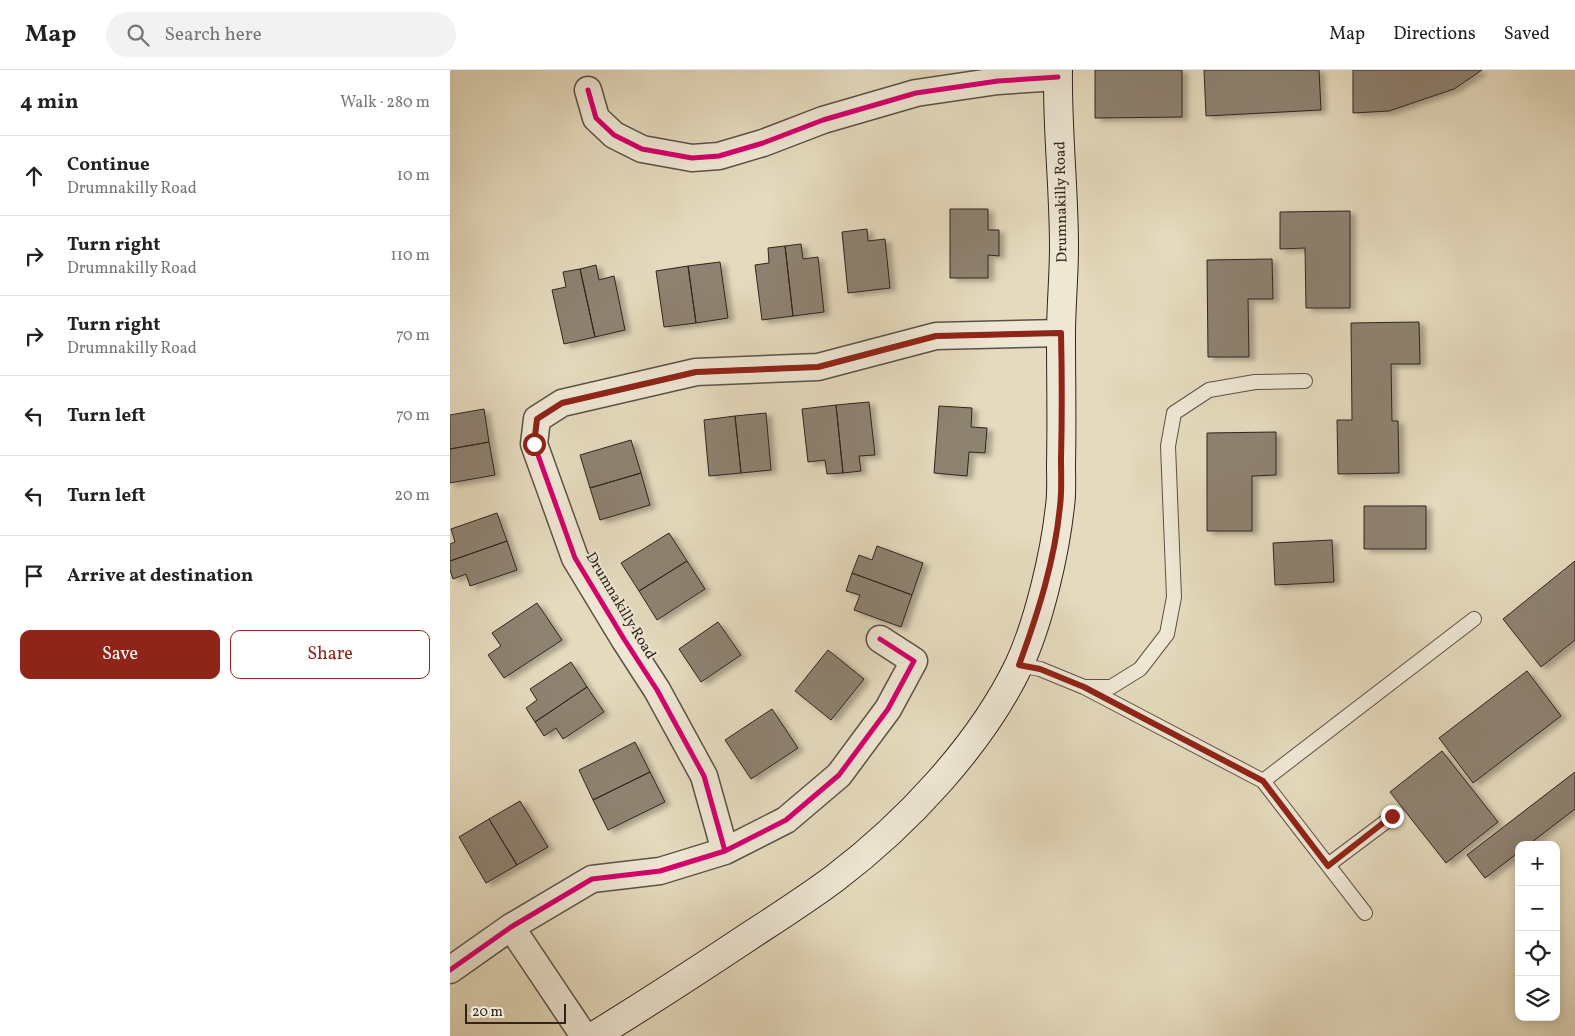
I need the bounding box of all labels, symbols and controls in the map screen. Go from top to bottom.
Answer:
search box [106,12,456,57]
text: Map [25,18,76,52]
icon: search [124,21,152,49]
text: Search here [164,22,262,48]
text: Map [1329,22,1365,47]
text: Directions [1393,22,1476,47]
text: Saved [1504,22,1550,47]
text: 4 min [20,88,79,117]
text: Walk · 280 m [340,92,430,114]
street label: Drumnakilly Road [1050,141,1074,263]
text: Continue [67,152,150,178]
icon: ahead [20,162,48,190]
text: 10 m [397,165,430,187]
text: Drumnakilly Road [67,178,197,200]
text: Turn right [67,232,160,258]
icon: right [20,242,48,270]
text: 110 m [391,245,430,267]
text: Drumnakilly Road [67,258,197,280]
text: Turn right [67,312,160,338]
icon: right [20,322,48,350]
text: 70 m [396,325,430,347]
text: Drumnakilly Road [67,338,197,360]
icon: left [20,402,48,430]
text: Turn left [67,403,146,429]
text: 70 m [396,405,430,427]
route start [523,433,546,456]
icon: left [20,482,48,510]
text: Turn left [67,483,146,509]
text: 20 m [395,485,430,507]
street label: Drumnakilly Road [580,548,660,664]
icon: arrive [20,562,48,590]
text: Arrive at destination [67,563,253,589]
button: Save [20,630,220,679]
button: Share [230,630,430,679]
route end [1381,805,1404,828]
map controls [1515,841,1560,1021]
button: + [1515,841,1560,886]
button: − [1515,886,1560,931]
button: locate [1515,931,1560,976]
button: layers [1515,976,1560,1021]
scale bar [465,1001,566,1024]
text: 20 m [472,1003,503,1022]

